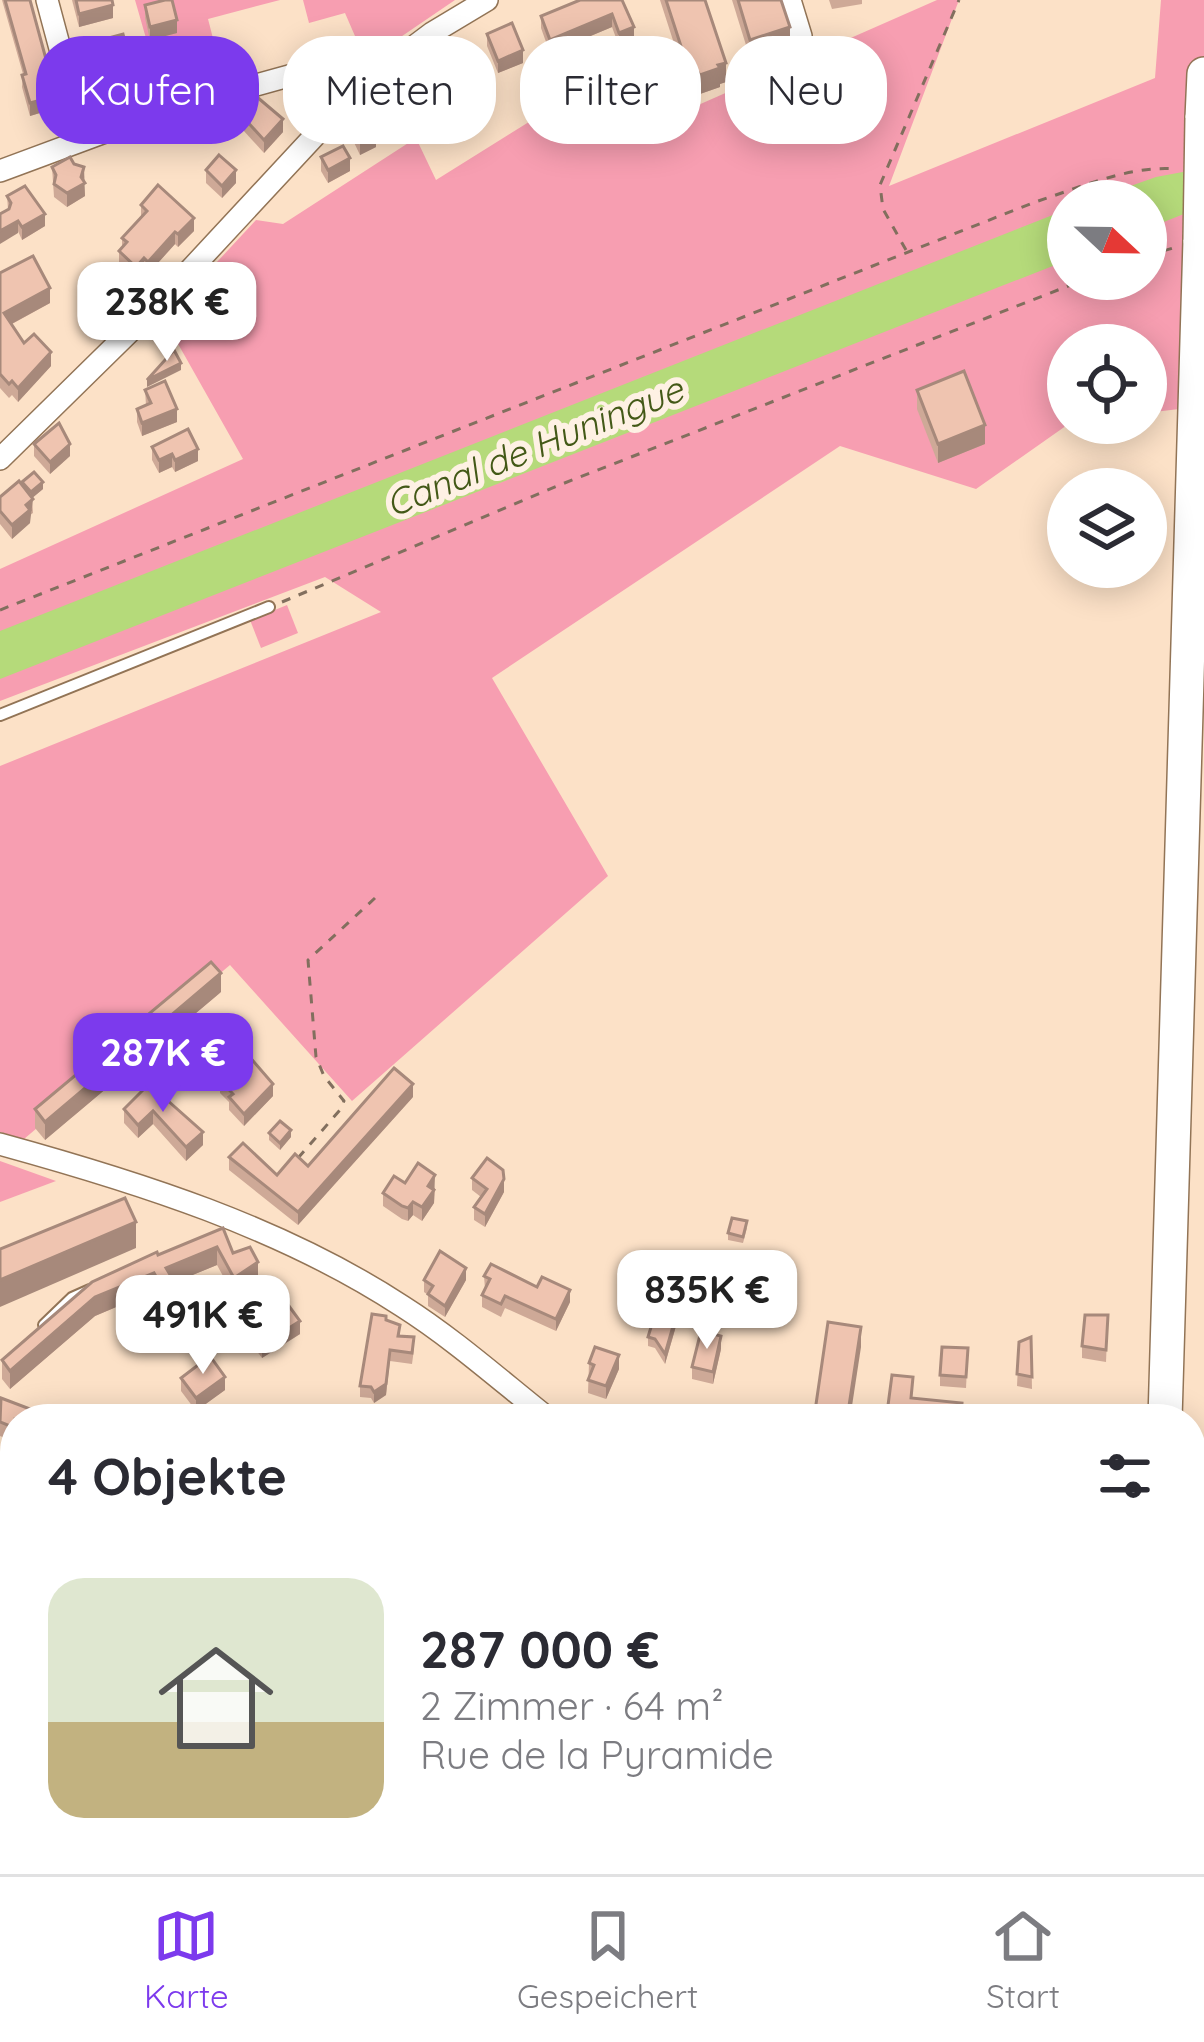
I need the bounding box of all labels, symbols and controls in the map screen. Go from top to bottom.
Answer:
chip: Kaufen [36,36,259,144]
chip: Mieten [283,36,496,144]
chip: Filter [520,36,701,144]
chip: Neu [725,36,887,144]
north arrow [1047,180,1167,300]
map controls [1047,180,1167,588]
pin: 238K € [69,262,265,364]
text: 238K € [104,276,230,325]
button: locate [1047,324,1167,444]
water label: Canal de Huningue [379,365,691,526]
button: layers [1047,468,1167,588]
pin: 287K € [65,1013,261,1115]
text: 287K € [100,1027,226,1076]
pin: 835K € [609,1250,805,1352]
text: 835K € [644,1264,770,1313]
pin: 491K € [105,1275,301,1377]
text: 491K € [143,1289,263,1338]
icon: filters [1092,1443,1158,1509]
text: 4 Objekte [48,1444,287,1508]
text: 287 000 € [420,1617,659,1681]
icon: home [144,1626,288,1770]
text: 2 Zimmer · 64 m² [420,1681,724,1730]
text: Rue de la Pyramide [420,1730,774,1779]
tab: Karte [144,1903,229,2016]
tab: Gespeichert [517,1903,698,2016]
tab: Start [986,1903,1060,2016]

